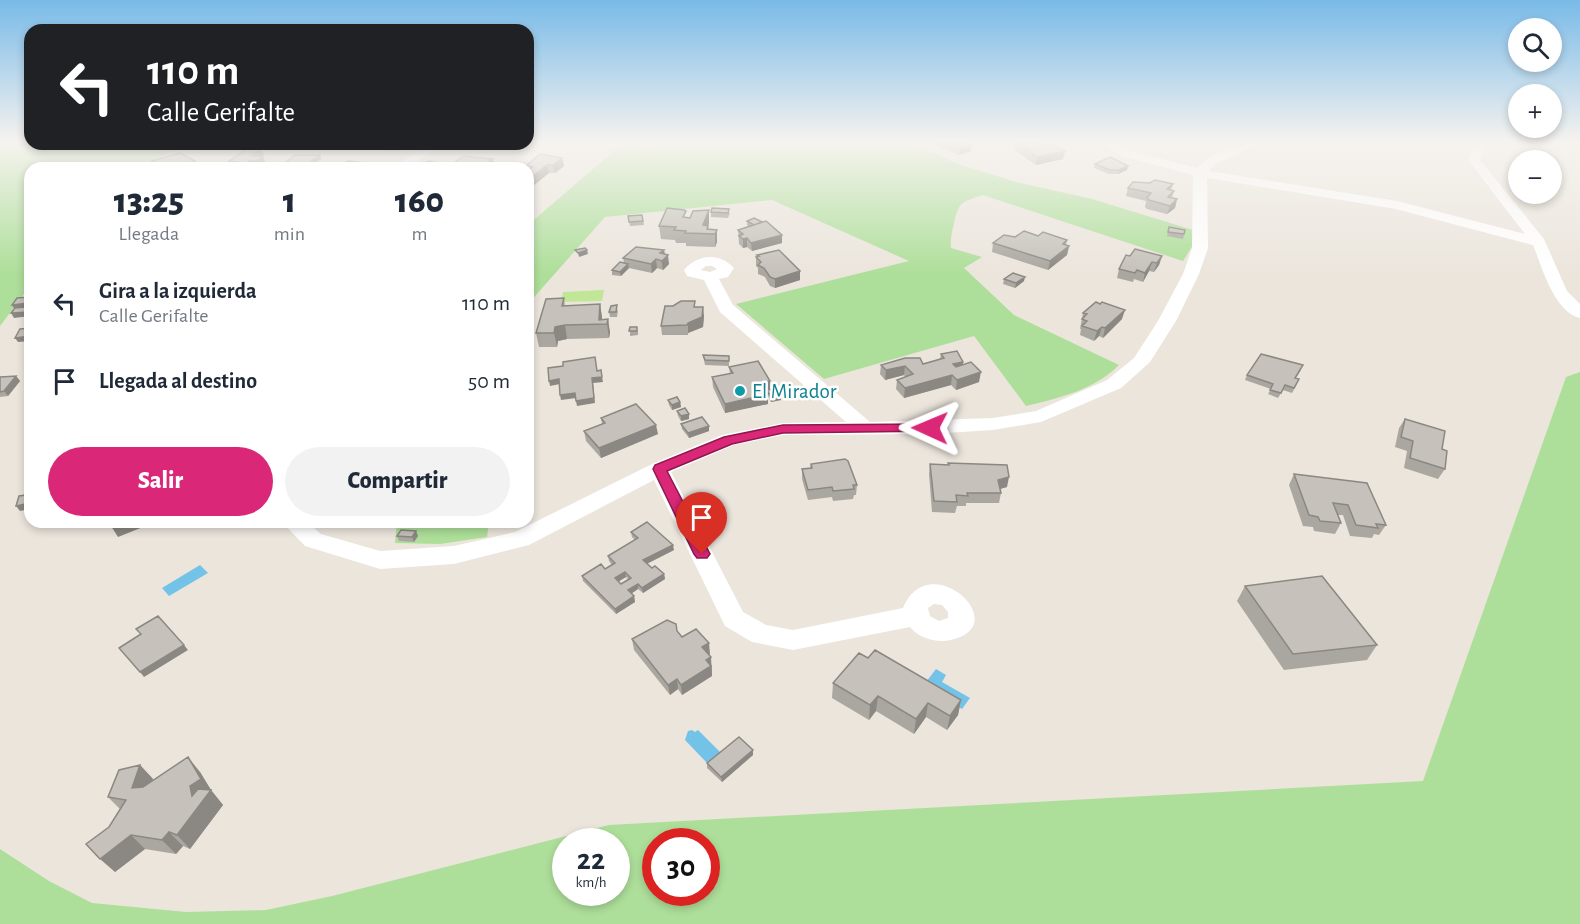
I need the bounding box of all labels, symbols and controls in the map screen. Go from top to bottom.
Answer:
map controls [1508,18,1562,204]
button: search [1508,18,1562,72]
icon: left [48,48,126,126]
text: 110 m [147,50,239,92]
button: + [1508,84,1562,138]
text: Calle Gerifalte [147,99,295,126]
button: − [1508,150,1562,204]
text: 13:25 [114,183,184,219]
text: 1 [283,183,296,219]
text: 160 [395,183,444,219]
text: Llegada [119,224,179,244]
text: min [274,224,305,244]
text: m [411,224,427,244]
text: Gira a la izquierda [99,280,257,302]
icon: left [48,287,81,320]
text: 110 m [462,292,510,314]
text: Calle Gerifalte [99,306,209,326]
icon: arrive [48,365,81,398]
text: Llegada al destino [99,370,257,392]
text: 50 m [468,370,510,392]
place label: El Mirador [752,381,837,402]
marker: El Mirador [733,384,747,398]
position arrow [898,396,962,460]
button: Salir [48,447,273,516]
button: Compartir [285,447,510,516]
pin [676,492,727,554]
icon: arrive [685,501,718,534]
speed limit sign: 30 [642,828,720,906]
text: 22 [577,845,605,875]
text: km/h [576,875,606,890]

